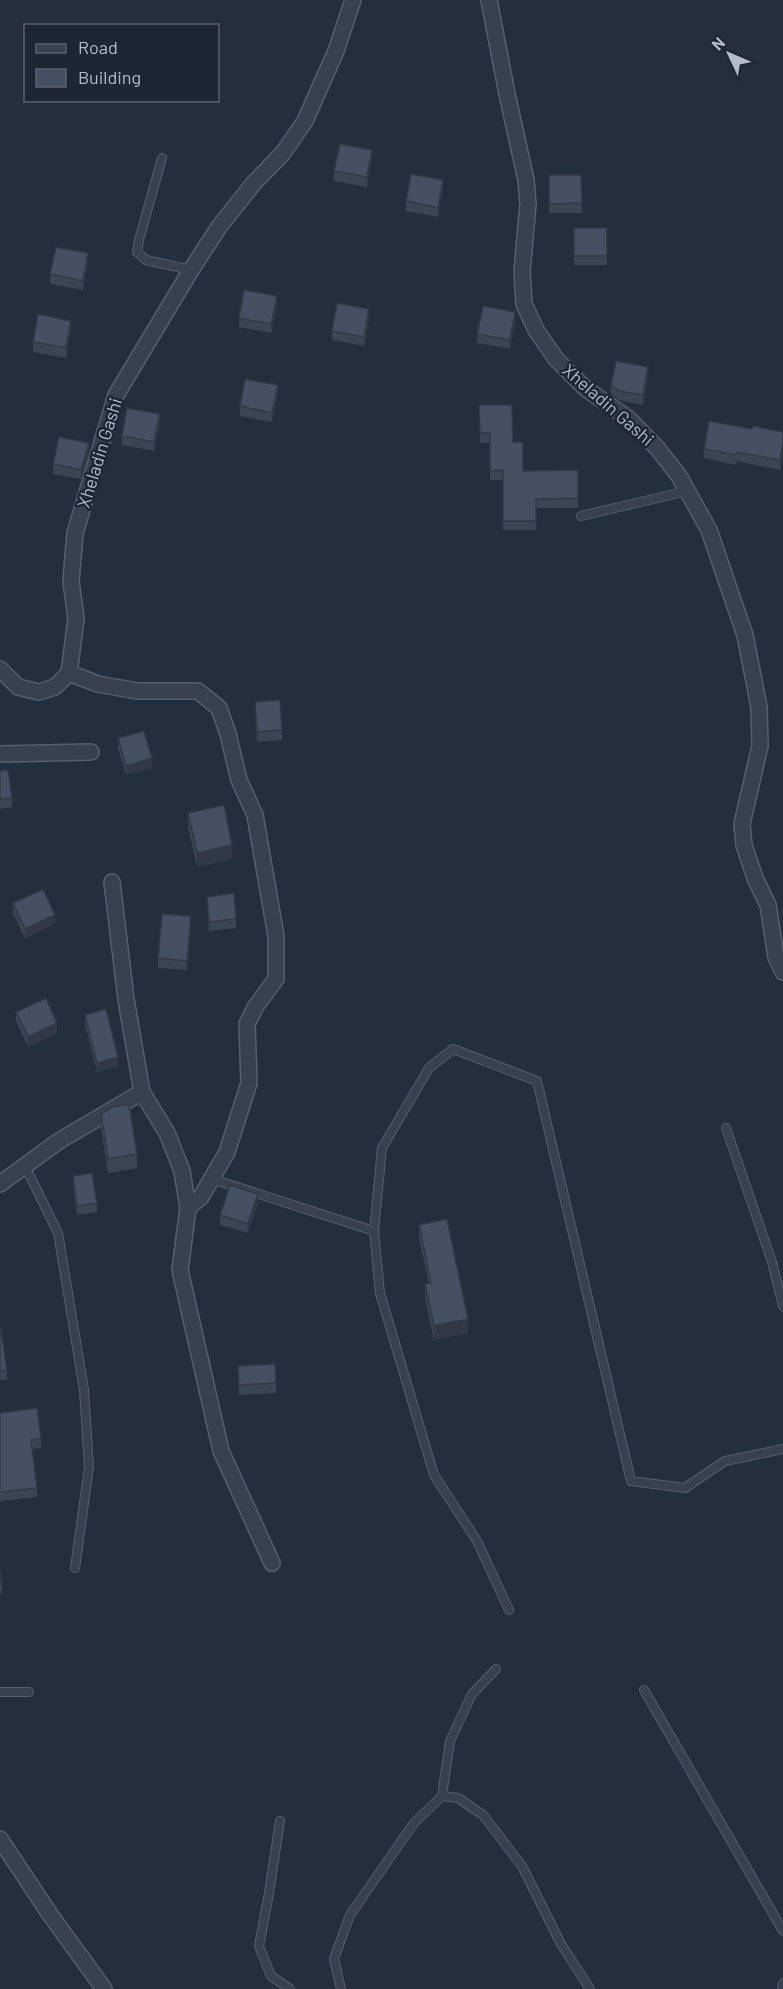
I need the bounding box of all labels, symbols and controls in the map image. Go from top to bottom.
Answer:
legend [24,24,219,102]
north arrow [699,24,759,84]
text: N [707,33,728,54]
text: Road [78,36,118,58]
text: Building [78,66,141,88]
street label: Xheladin Gashi [558,359,659,450]
street label: Xheladin Gashi [72,395,126,510]

